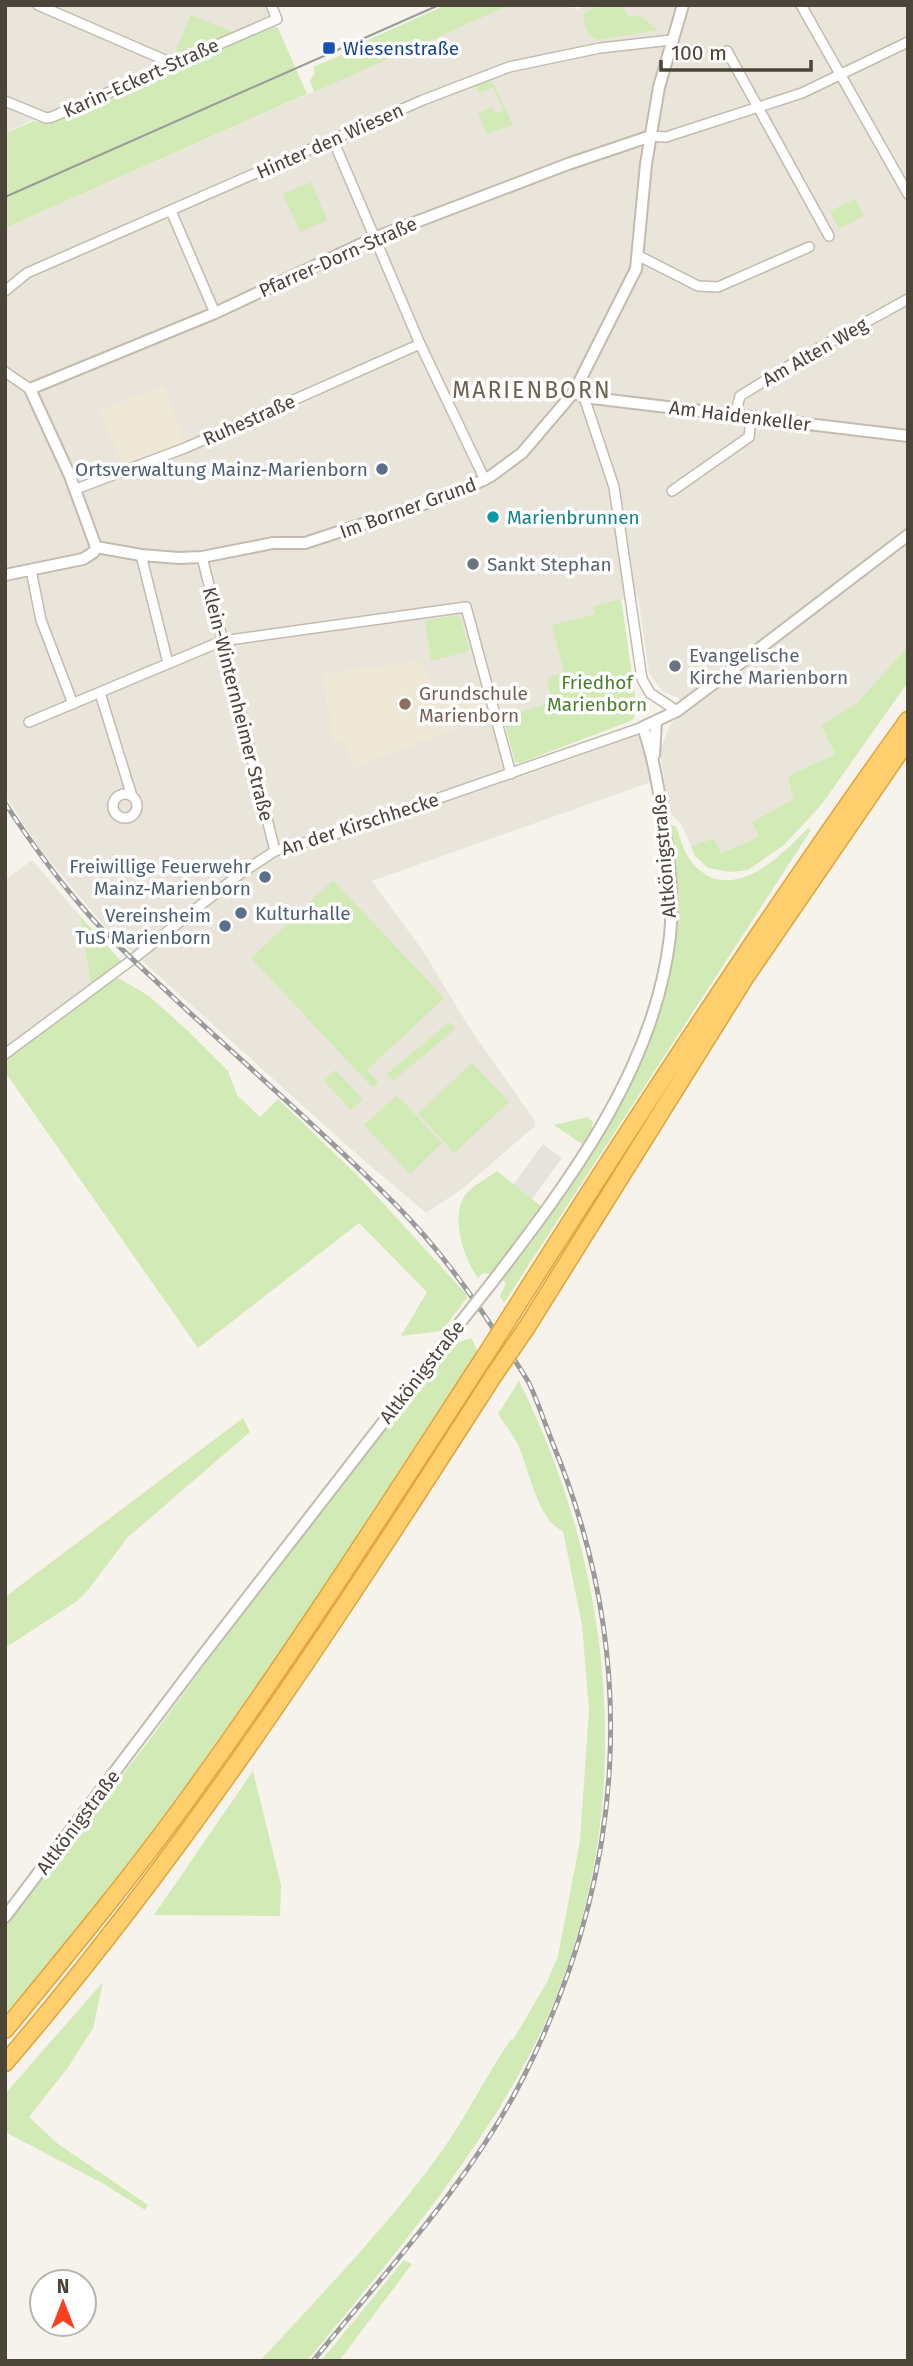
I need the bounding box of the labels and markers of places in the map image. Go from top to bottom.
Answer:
place label: Wiesenstraße [343,37,459,60]
marker: Wiesenstraße [321,40,337,56]
place label: Ortsverwaltung Mainz-Marienborn [75,458,368,481]
marker: Ortsverwaltung Mainz-Marienborn [374,461,390,477]
place label: Marienbrunnen [507,506,640,529]
marker: Marienbrunnen [485,509,501,525]
place label: Sankt Stephan [487,553,612,576]
marker: Sankt Stephan [465,556,481,572]
place label: Evangelische Kirche Marienborn [689,644,848,689]
marker: Evangelische Kirche Marienborn [667,658,683,674]
place label: Grundschule Marienborn [419,682,528,727]
marker: Grundschule Marienborn [397,696,413,712]
place label: Freiwillige Feuerwehr Mainz-Marienborn [69,855,252,900]
marker: Freiwillige Feuerwehr Mainz-Marienborn [257,869,273,885]
place label: Kulturhalle [255,902,351,925]
place label: Vereinsheim TuS Marienborn [75,904,211,949]
marker: Kulturhalle [233,905,249,921]
marker: Vereinsheim TuS Marienborn [217,918,233,934]

